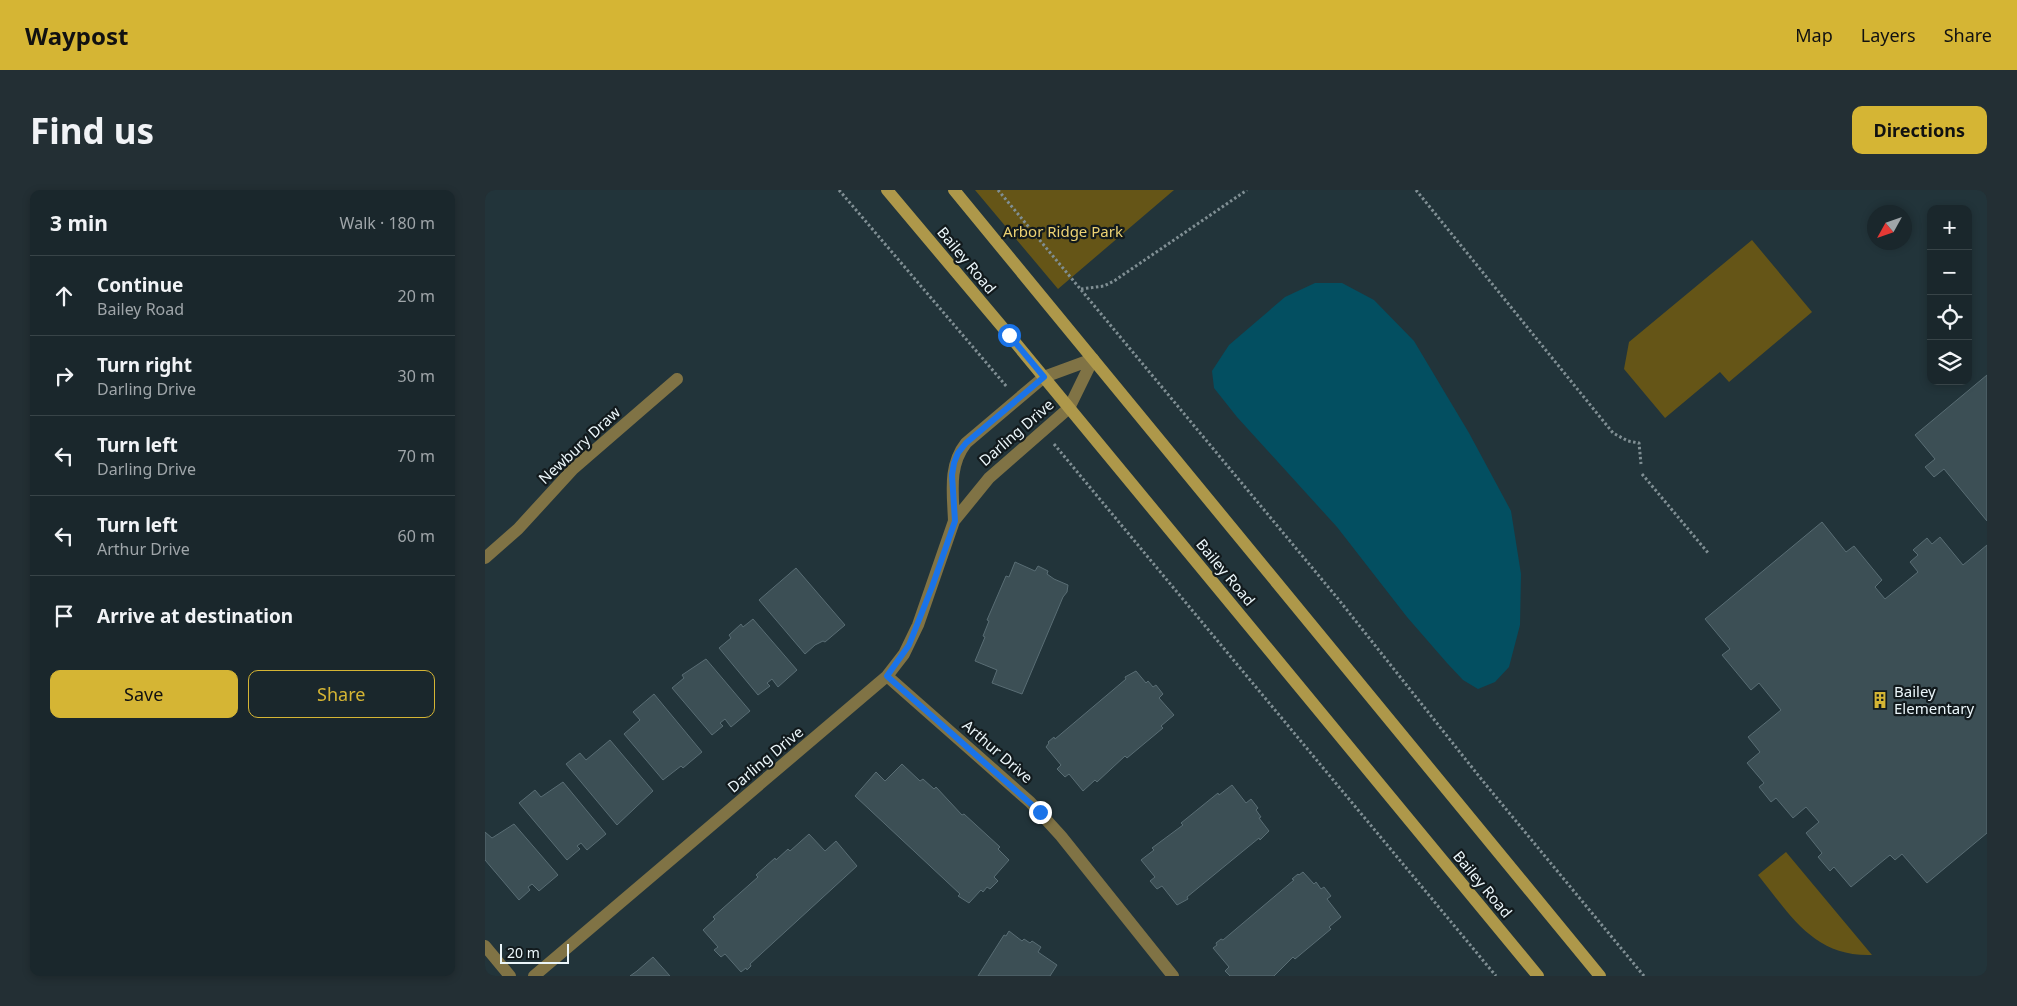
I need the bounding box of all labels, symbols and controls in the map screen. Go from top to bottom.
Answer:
text: Waypost [25,19,128,52]
text: Map [1795,23,1833,47]
text: Layers [1861,23,1916,47]
text: Share [1944,23,1992,47]
button: Directions [1852,106,1987,154]
text: Find us [30,107,154,154]
north arrow [1867,205,1912,250]
map controls [1927,205,1972,385]
button: + [1927,205,1972,250]
text: 3 min [50,209,108,237]
text: Walk · 180 m [340,212,435,234]
park label: Arbor Ridge Park [1003,221,1123,241]
street label: Bailey Road [933,222,1001,298]
button: − [1927,250,1972,295]
text: Continue [97,272,183,298]
icon: ahead [50,282,78,310]
text: 20 m [398,285,435,307]
button: locate [1927,295,1972,340]
text: Bailey Road [97,298,184,320]
route start [998,324,1021,347]
button: layers [1927,340,1972,385]
text: Turn right [97,352,192,378]
icon: right [50,362,78,390]
text: 30 m [398,365,435,387]
text: Darling Drive [97,378,196,400]
street label: Darling Drive [974,394,1058,470]
street label: Newbury Draw [534,402,624,488]
text: Turn left [97,432,178,458]
icon: left [50,442,78,470]
text: 70 m [398,445,435,467]
text: Darling Drive [97,458,196,480]
text: Turn left [97,512,178,538]
icon: left [50,522,78,550]
text: 60 m [398,525,435,547]
street label: Bailey Road [1192,534,1260,610]
text: Arthur Drive [97,538,190,560]
icon: arrive [50,602,78,630]
text: Arrive at destination [97,603,293,629]
button: Save [50,670,238,718]
button: Share [248,670,435,718]
place label: Bailey Elementary [1894,681,1974,718]
building icon: Bailey Elementary [1870,690,1890,710]
street label: Arthur Drive [959,715,1037,787]
street label: Darling Drive [723,722,807,796]
route end [1029,801,1052,824]
street label: Bailey Road [1449,846,1517,922]
scale bar [500,941,569,964]
text: 20 m [507,943,540,962]

